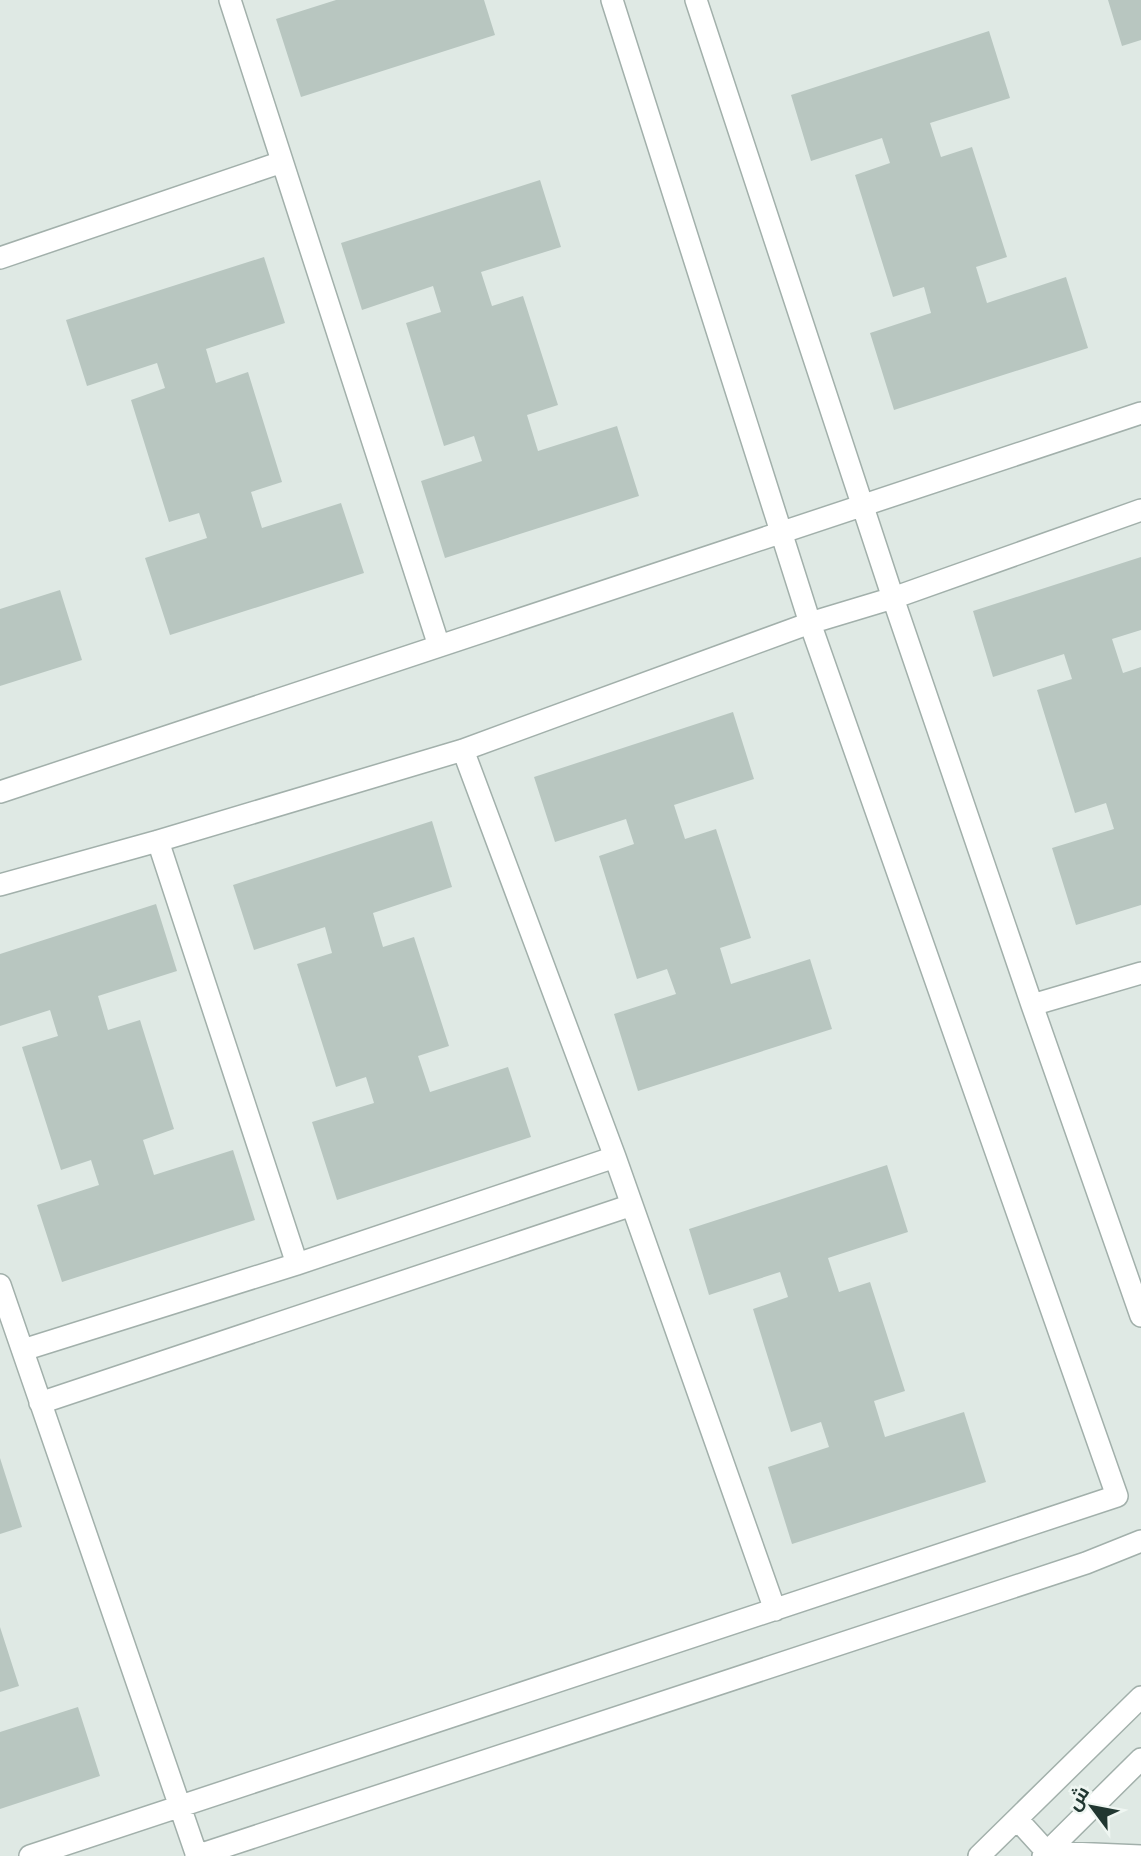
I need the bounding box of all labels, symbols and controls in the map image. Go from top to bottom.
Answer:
north arrow [1057,1772,1127,1842]
text: ش [1061,1781,1094,1815]

